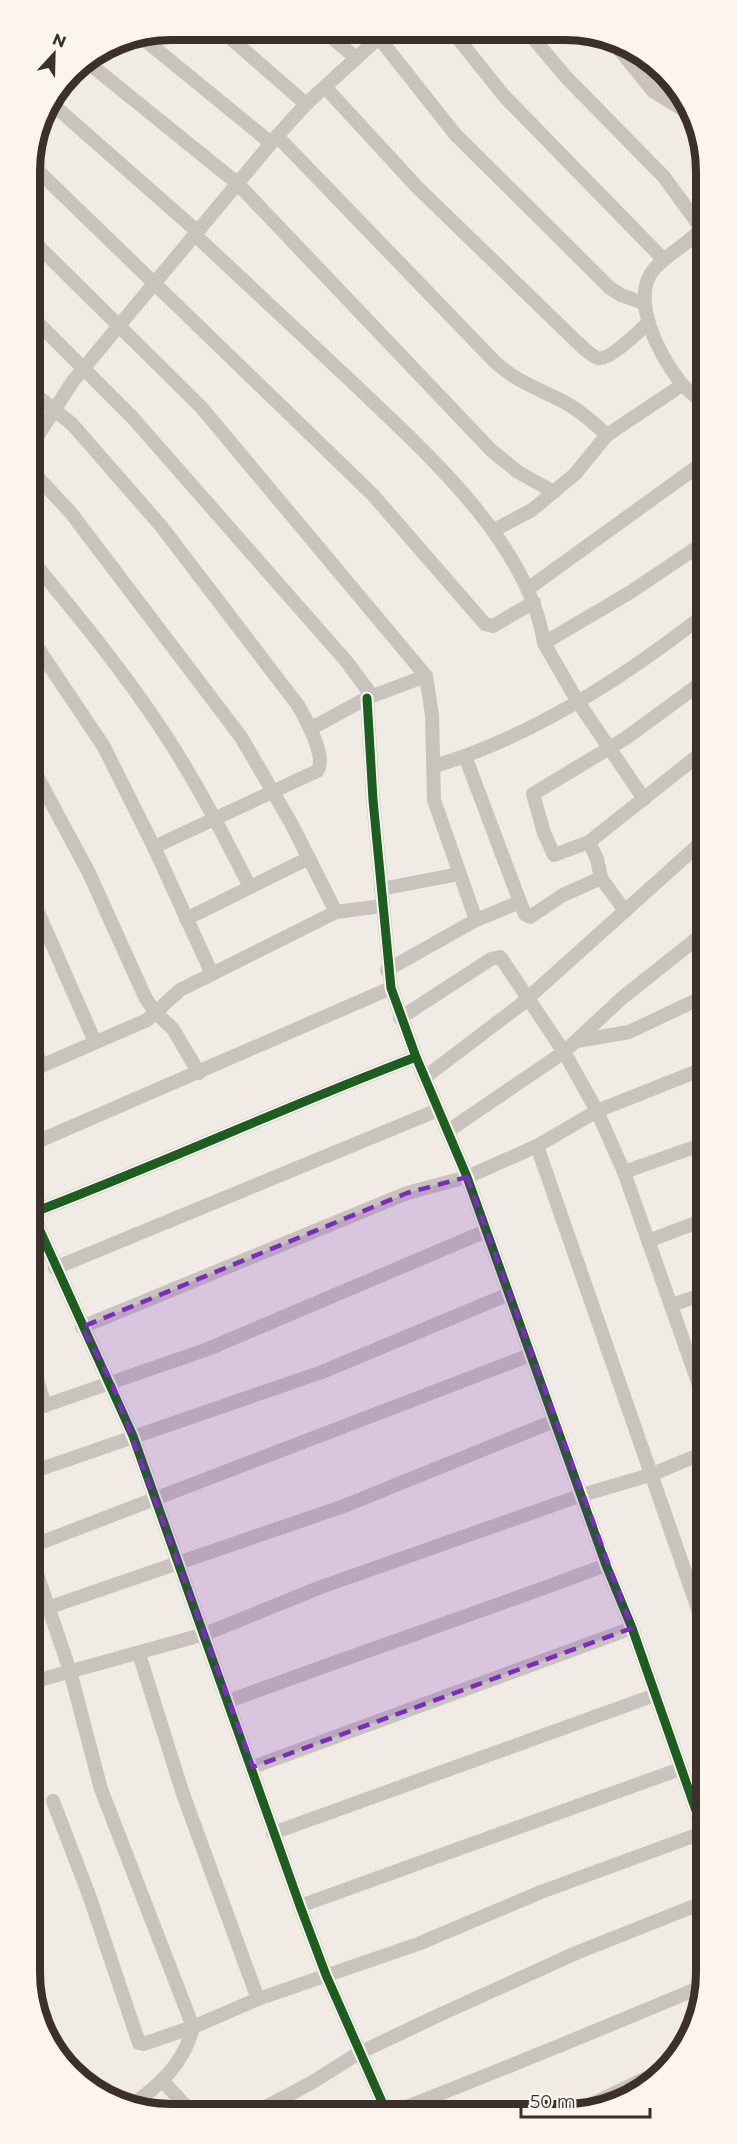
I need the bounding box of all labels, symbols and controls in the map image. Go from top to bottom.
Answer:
north arrow [24,24,84,84]
text: N [50,29,69,52]
scale bar [521,2081,650,2119]
text: 50 m [530,2091,576,2113]

